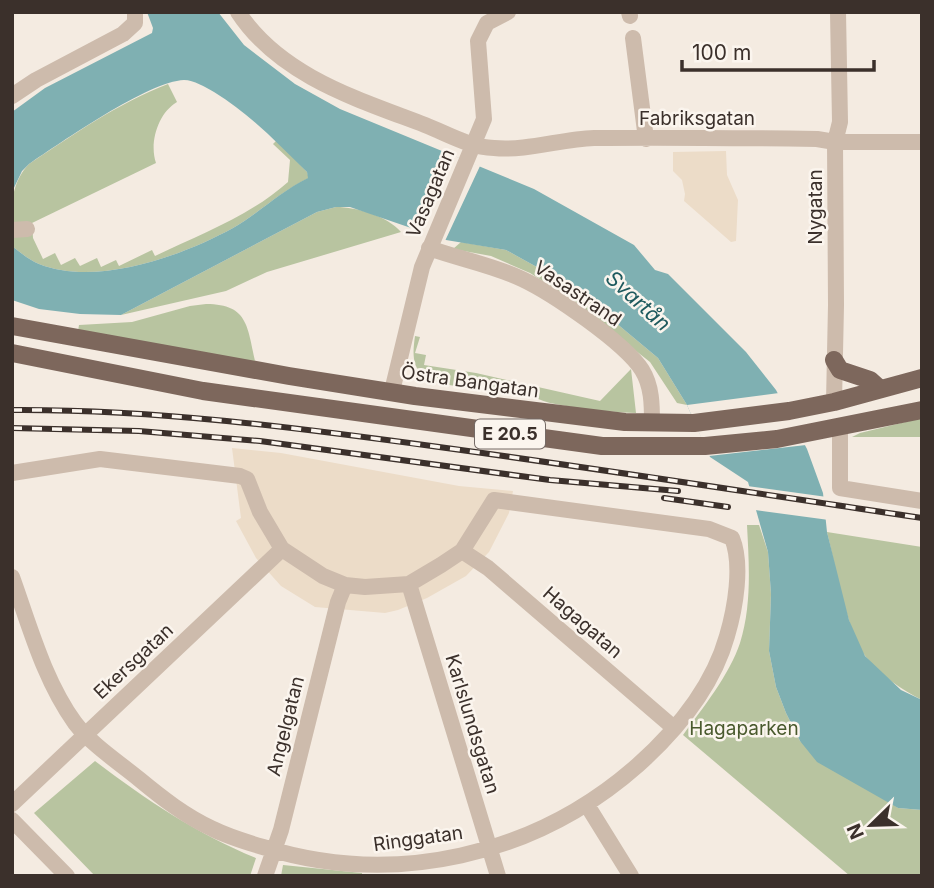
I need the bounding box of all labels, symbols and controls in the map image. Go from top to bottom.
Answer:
scale bar [682,28,874,72]
text: 100 m [692,40,751,65]
street label: Fabriksgatan [639,107,755,130]
street label: Vasagatan [402,145,459,241]
street label: Nygatan [804,169,827,245]
street label: Vasastrand [530,256,626,331]
water label: Svartån [601,265,676,336]
street label: Östra Bangatan [400,360,540,403]
road number: E 20.5 [475,420,545,448]
street label: Hagagatan [538,582,627,663]
street label: Ekersgatan [89,619,178,704]
street label: Karlslundsgatan [440,652,505,797]
street label: Angelgatan [262,674,309,778]
park label: Hagaparken [689,717,799,740]
north arrow [836,790,906,860]
text: N [842,820,869,843]
street label: Ringgatan [372,821,464,856]

